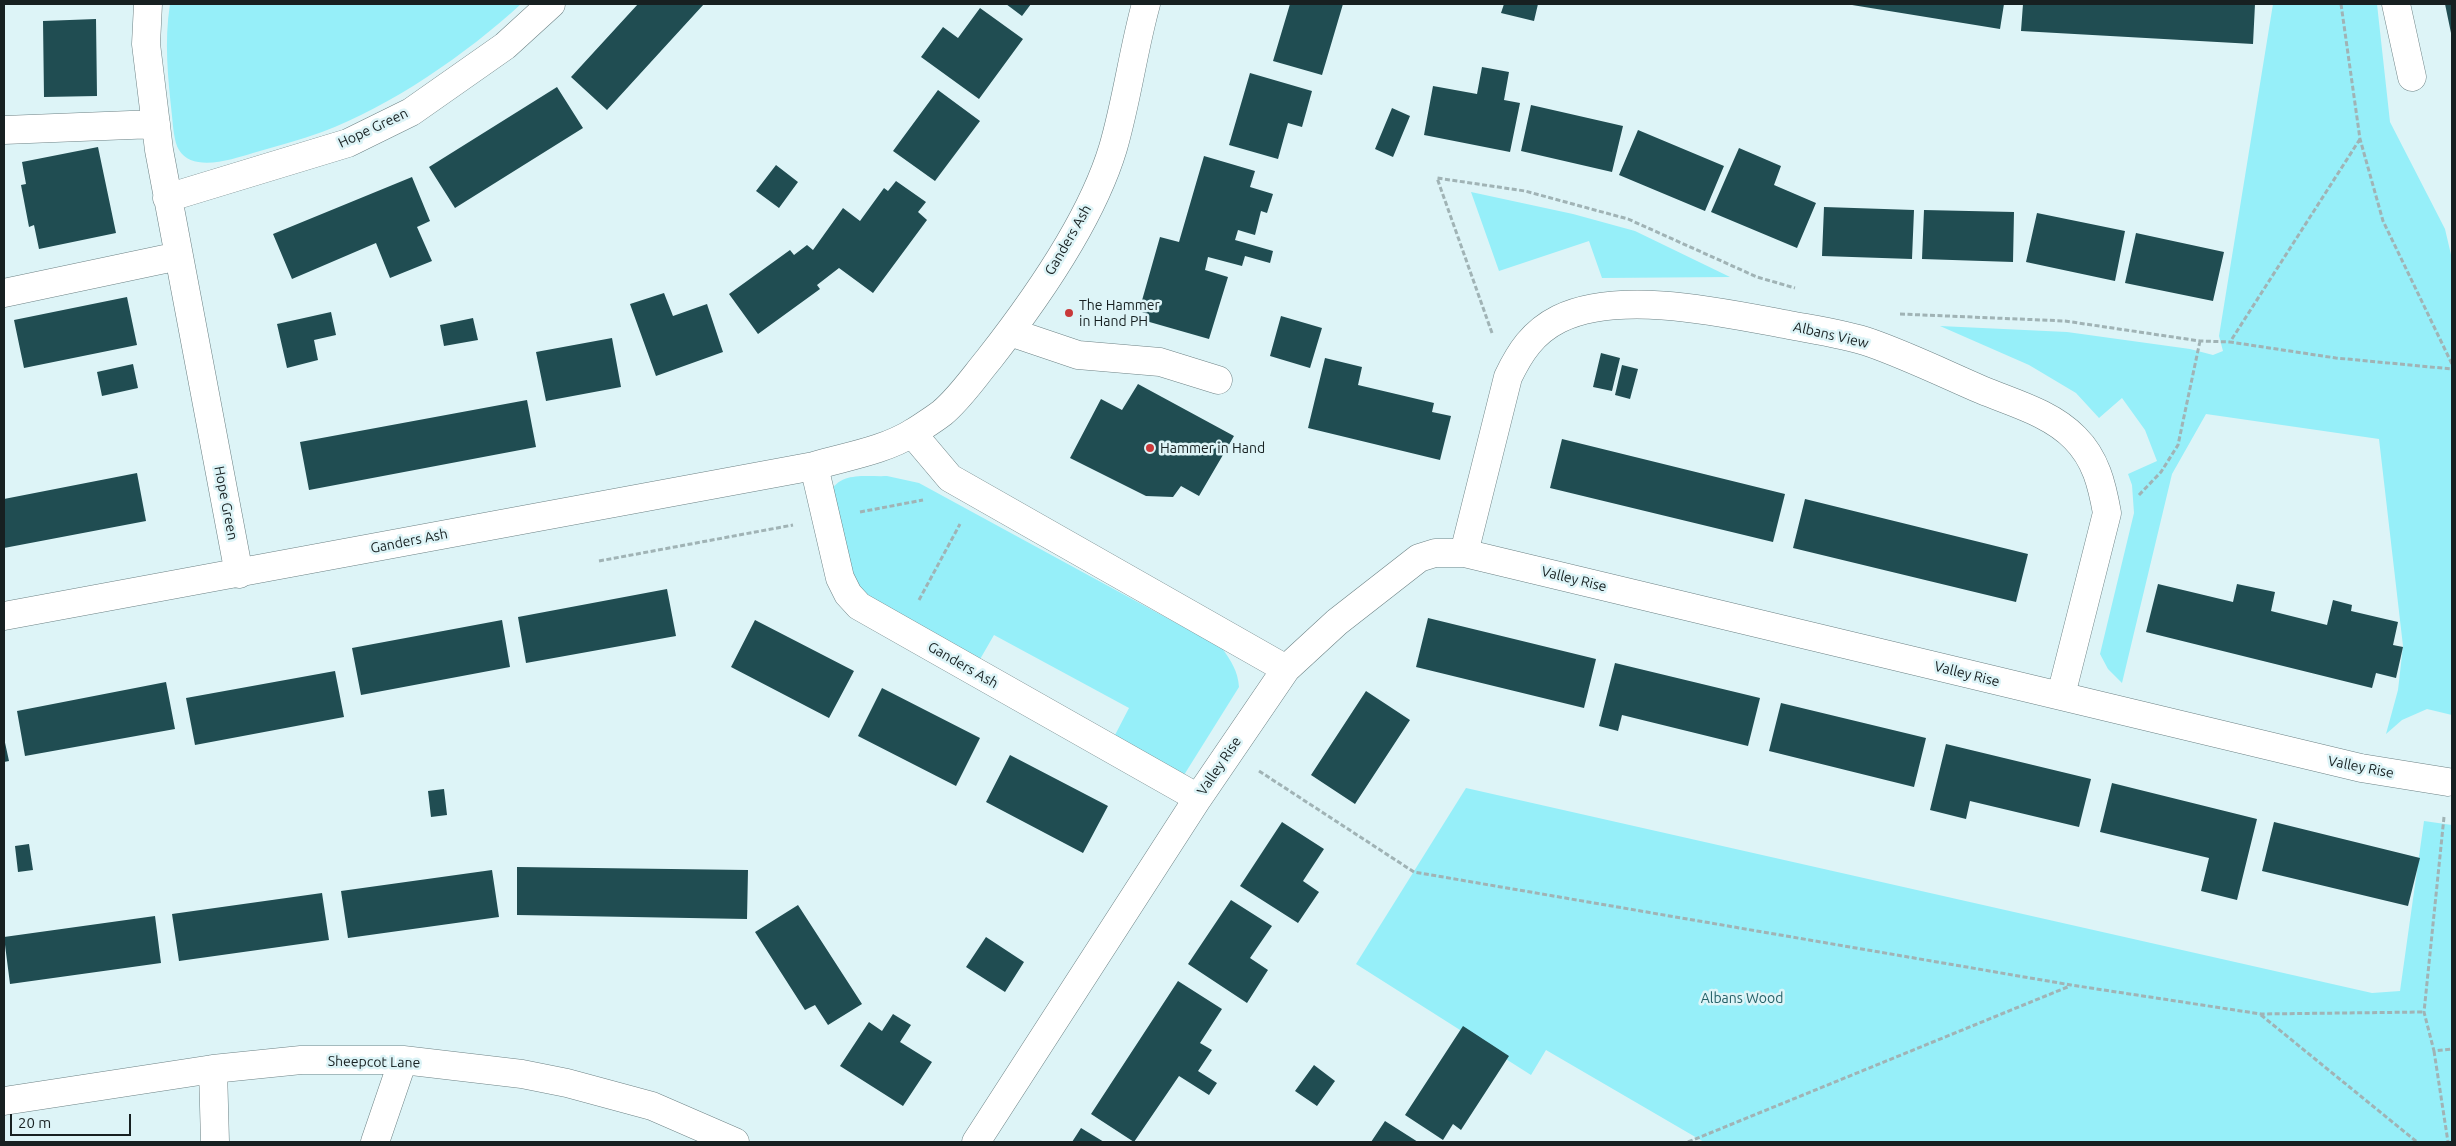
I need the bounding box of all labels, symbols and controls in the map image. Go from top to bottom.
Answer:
street label: Hope Green [335,105,411,151]
street label: Ganders Ash [1041,202,1095,278]
place label: The Hammer in Hand PH [1079,297,1160,330]
marker: The Hammer in Hand PH [1063,307,1075,319]
street label: Albans View [1792,318,1870,352]
place label: Hammer in Hand [1160,440,1265,456]
marker: Hammer in Hand [1144,442,1156,454]
street label: Hope Green [211,465,241,541]
street label: Ganders Ash [369,525,449,557]
street label: Valley Rise [1540,563,1608,595]
street label: Ganders Ash [925,638,1001,692]
street label: Valley Rise [1933,658,2001,690]
street label: Valley Rise [1193,734,1245,798]
street label: Valley Rise [2327,752,2395,782]
park label: Albans Wood [1701,990,1783,1006]
street label: Sheepcot Lane [328,1053,420,1071]
scale bar [12,1104,134,1136]
text: 20 m [18,1114,51,1131]

